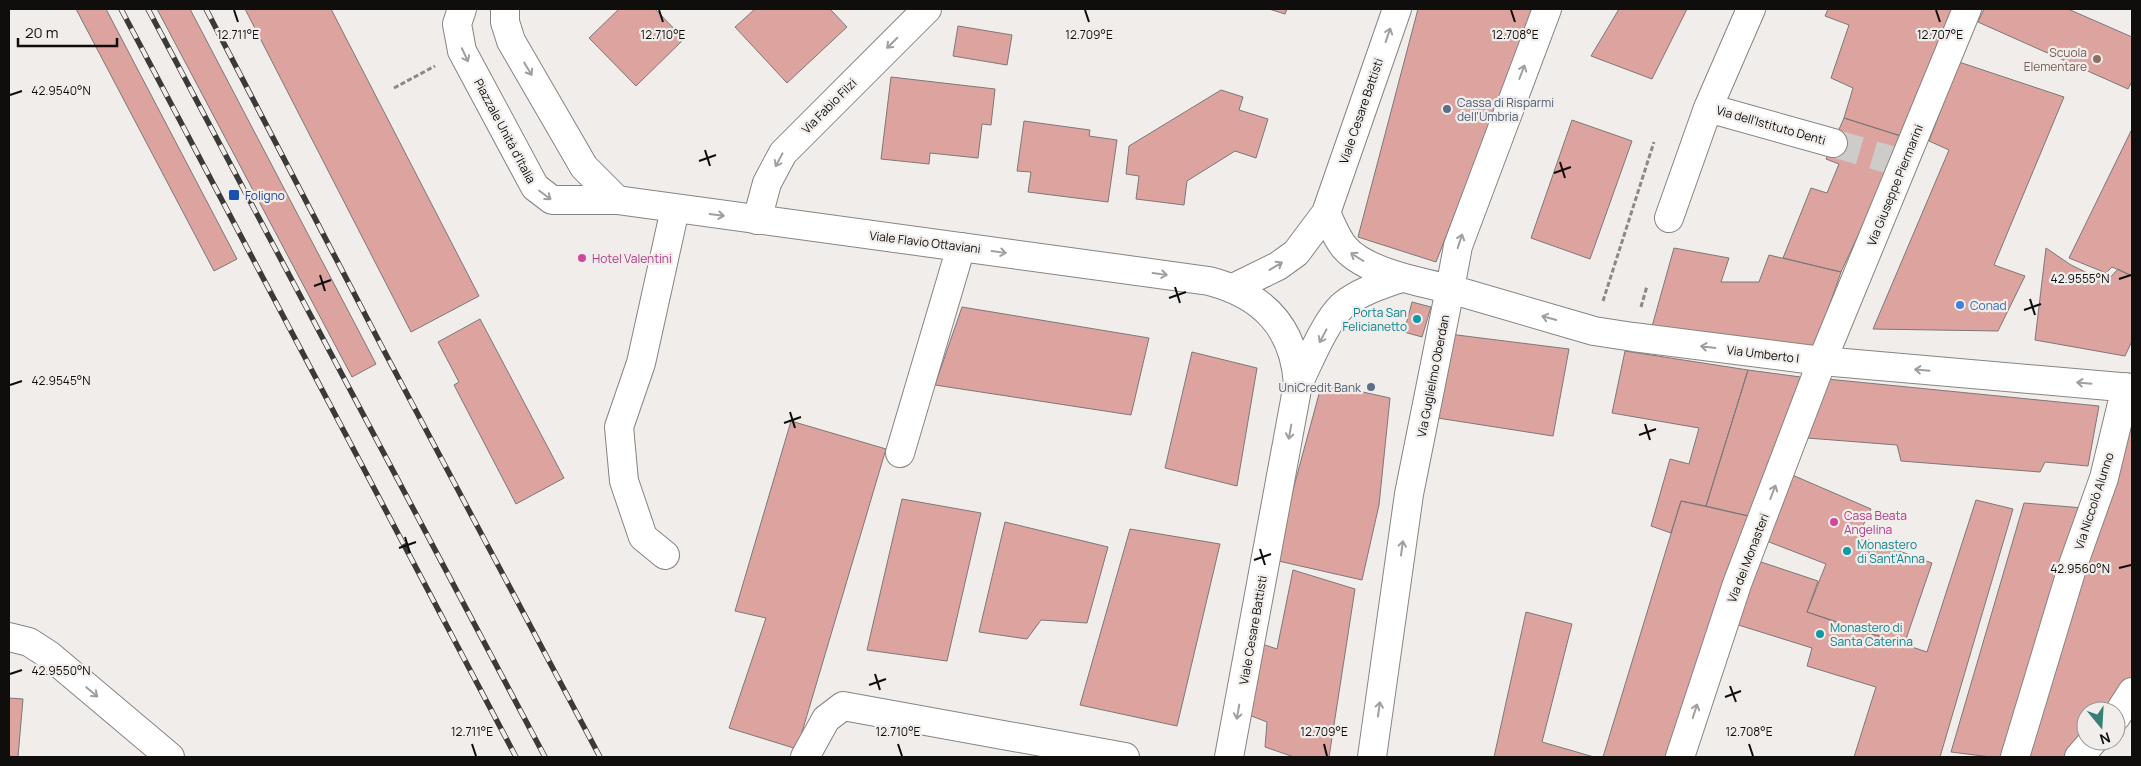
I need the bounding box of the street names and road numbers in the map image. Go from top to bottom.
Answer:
street label: Viale Cesare Battisti [1335,56,1387,166]
street label: Via Fabio Filzi [798,75,860,137]
street label: Piazzale Unità d'Italia [470,76,540,186]
street label: Via dell'Istituto Denti [1714,101,1828,149]
street label: Via Giuseppe Piermarini [1863,122,1927,248]
street label: Viale Flavio Ottaviani [868,227,982,257]
street label: Via Guglielmo Oberdan [1413,313,1453,439]
street label: Via Umberto I [1726,341,1800,367]
street label: Via Niccolò Alunno [2070,450,2118,552]
street label: Via dei Monasteri [1723,511,1773,605]
street label: Viale Cesare Battisti [1235,574,1271,686]

